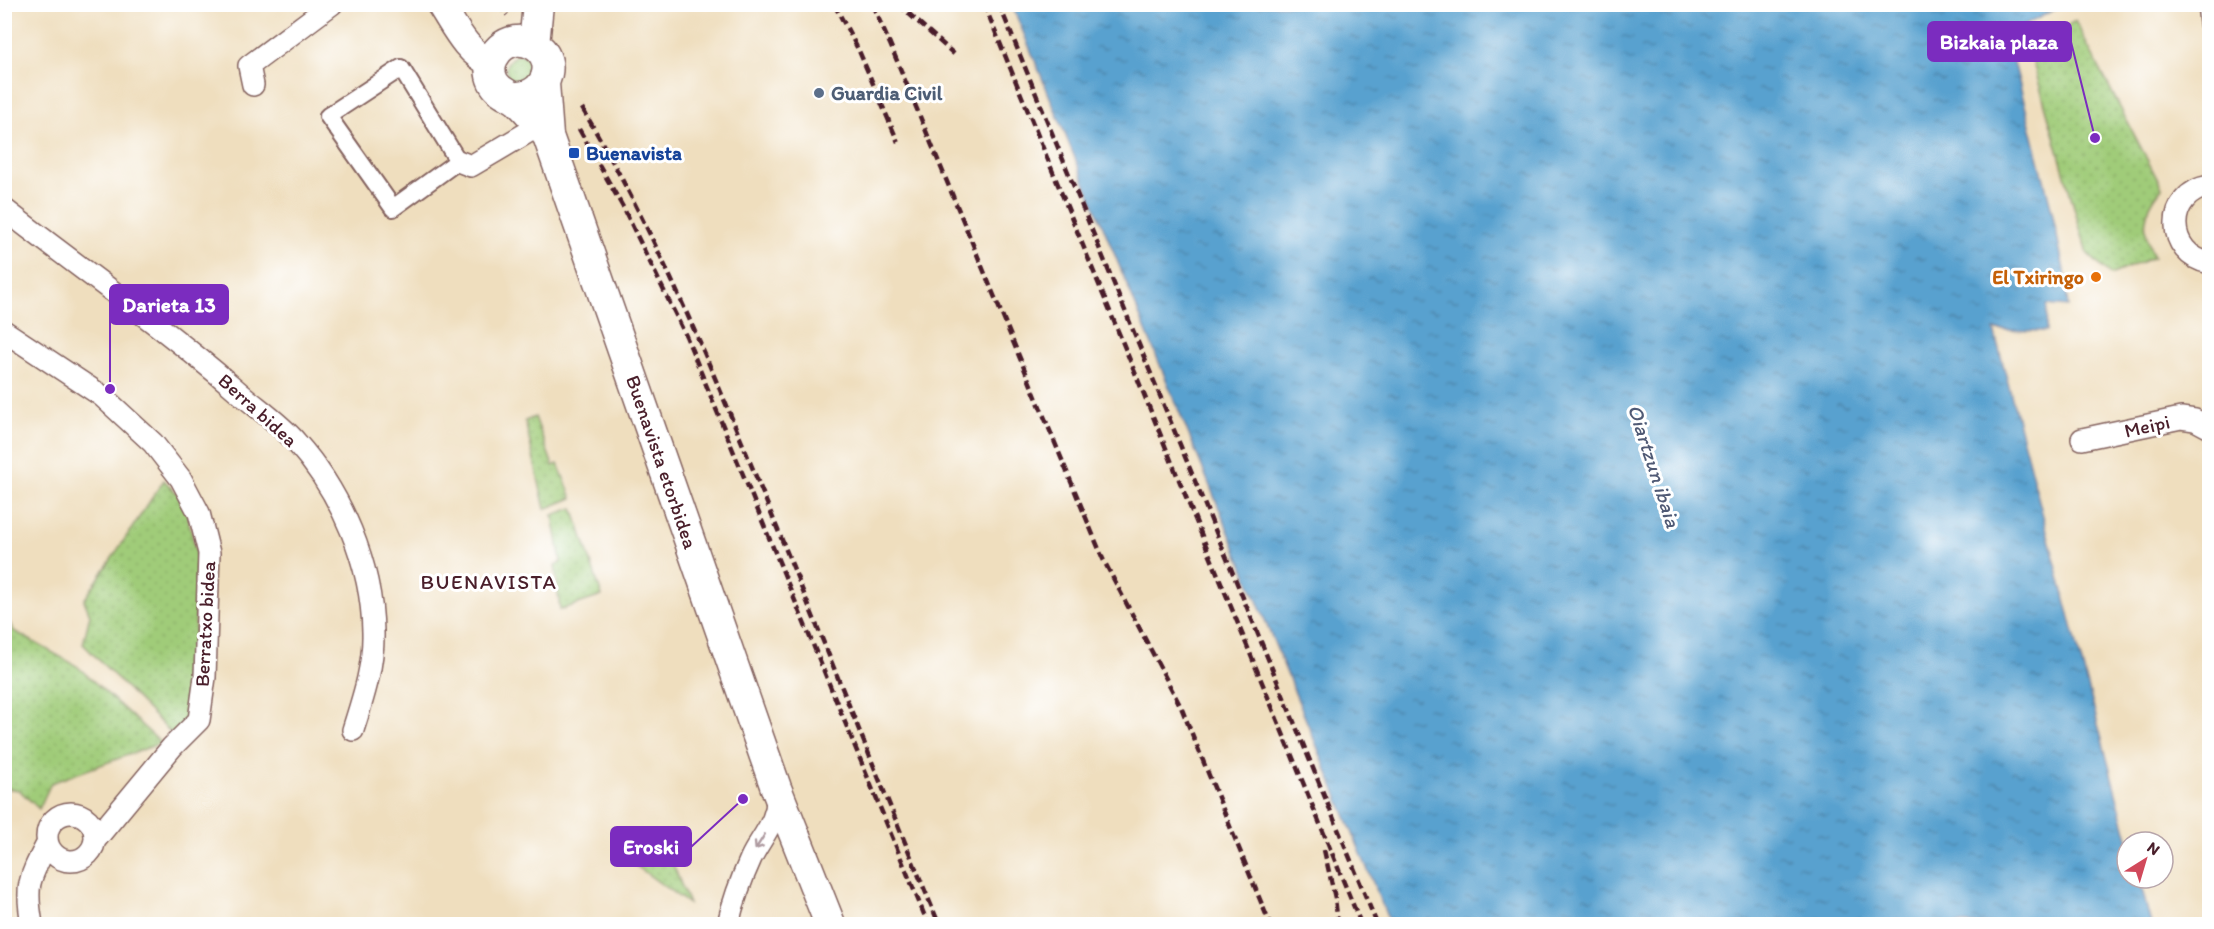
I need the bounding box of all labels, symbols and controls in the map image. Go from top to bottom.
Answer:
callout: Bizkaia plaza [1928,22,2071,61]
text: Bizkaia plaza [1940,29,2059,55]
place label: Guardia Civil [831,81,943,105]
marker: Guardia Civil [812,86,826,100]
place label: Buenavista [586,141,682,165]
marker: Buenavista [567,146,581,160]
place label: El Txiringo [1992,265,2084,290]
marker: El Txiringo [2089,270,2103,284]
callout: Darieta 13 [110,285,228,324]
text: Darieta 13 [122,292,216,317]
street label: Berra bidea [214,368,303,452]
street label: Buenavista etorbidea [621,372,703,552]
water label: Oiartzun ibaia [1623,401,1686,531]
street label: Meipi [2122,409,2172,443]
street label: Berratxo bidea [190,560,220,688]
district label: BUENAVISTA [420,569,558,594]
callout: Eroski [611,827,691,866]
north arrow [2115,830,2175,890]
one-way arrow [753,833,765,850]
text: Eroski [623,834,679,859]
text: N [2144,838,2164,859]

